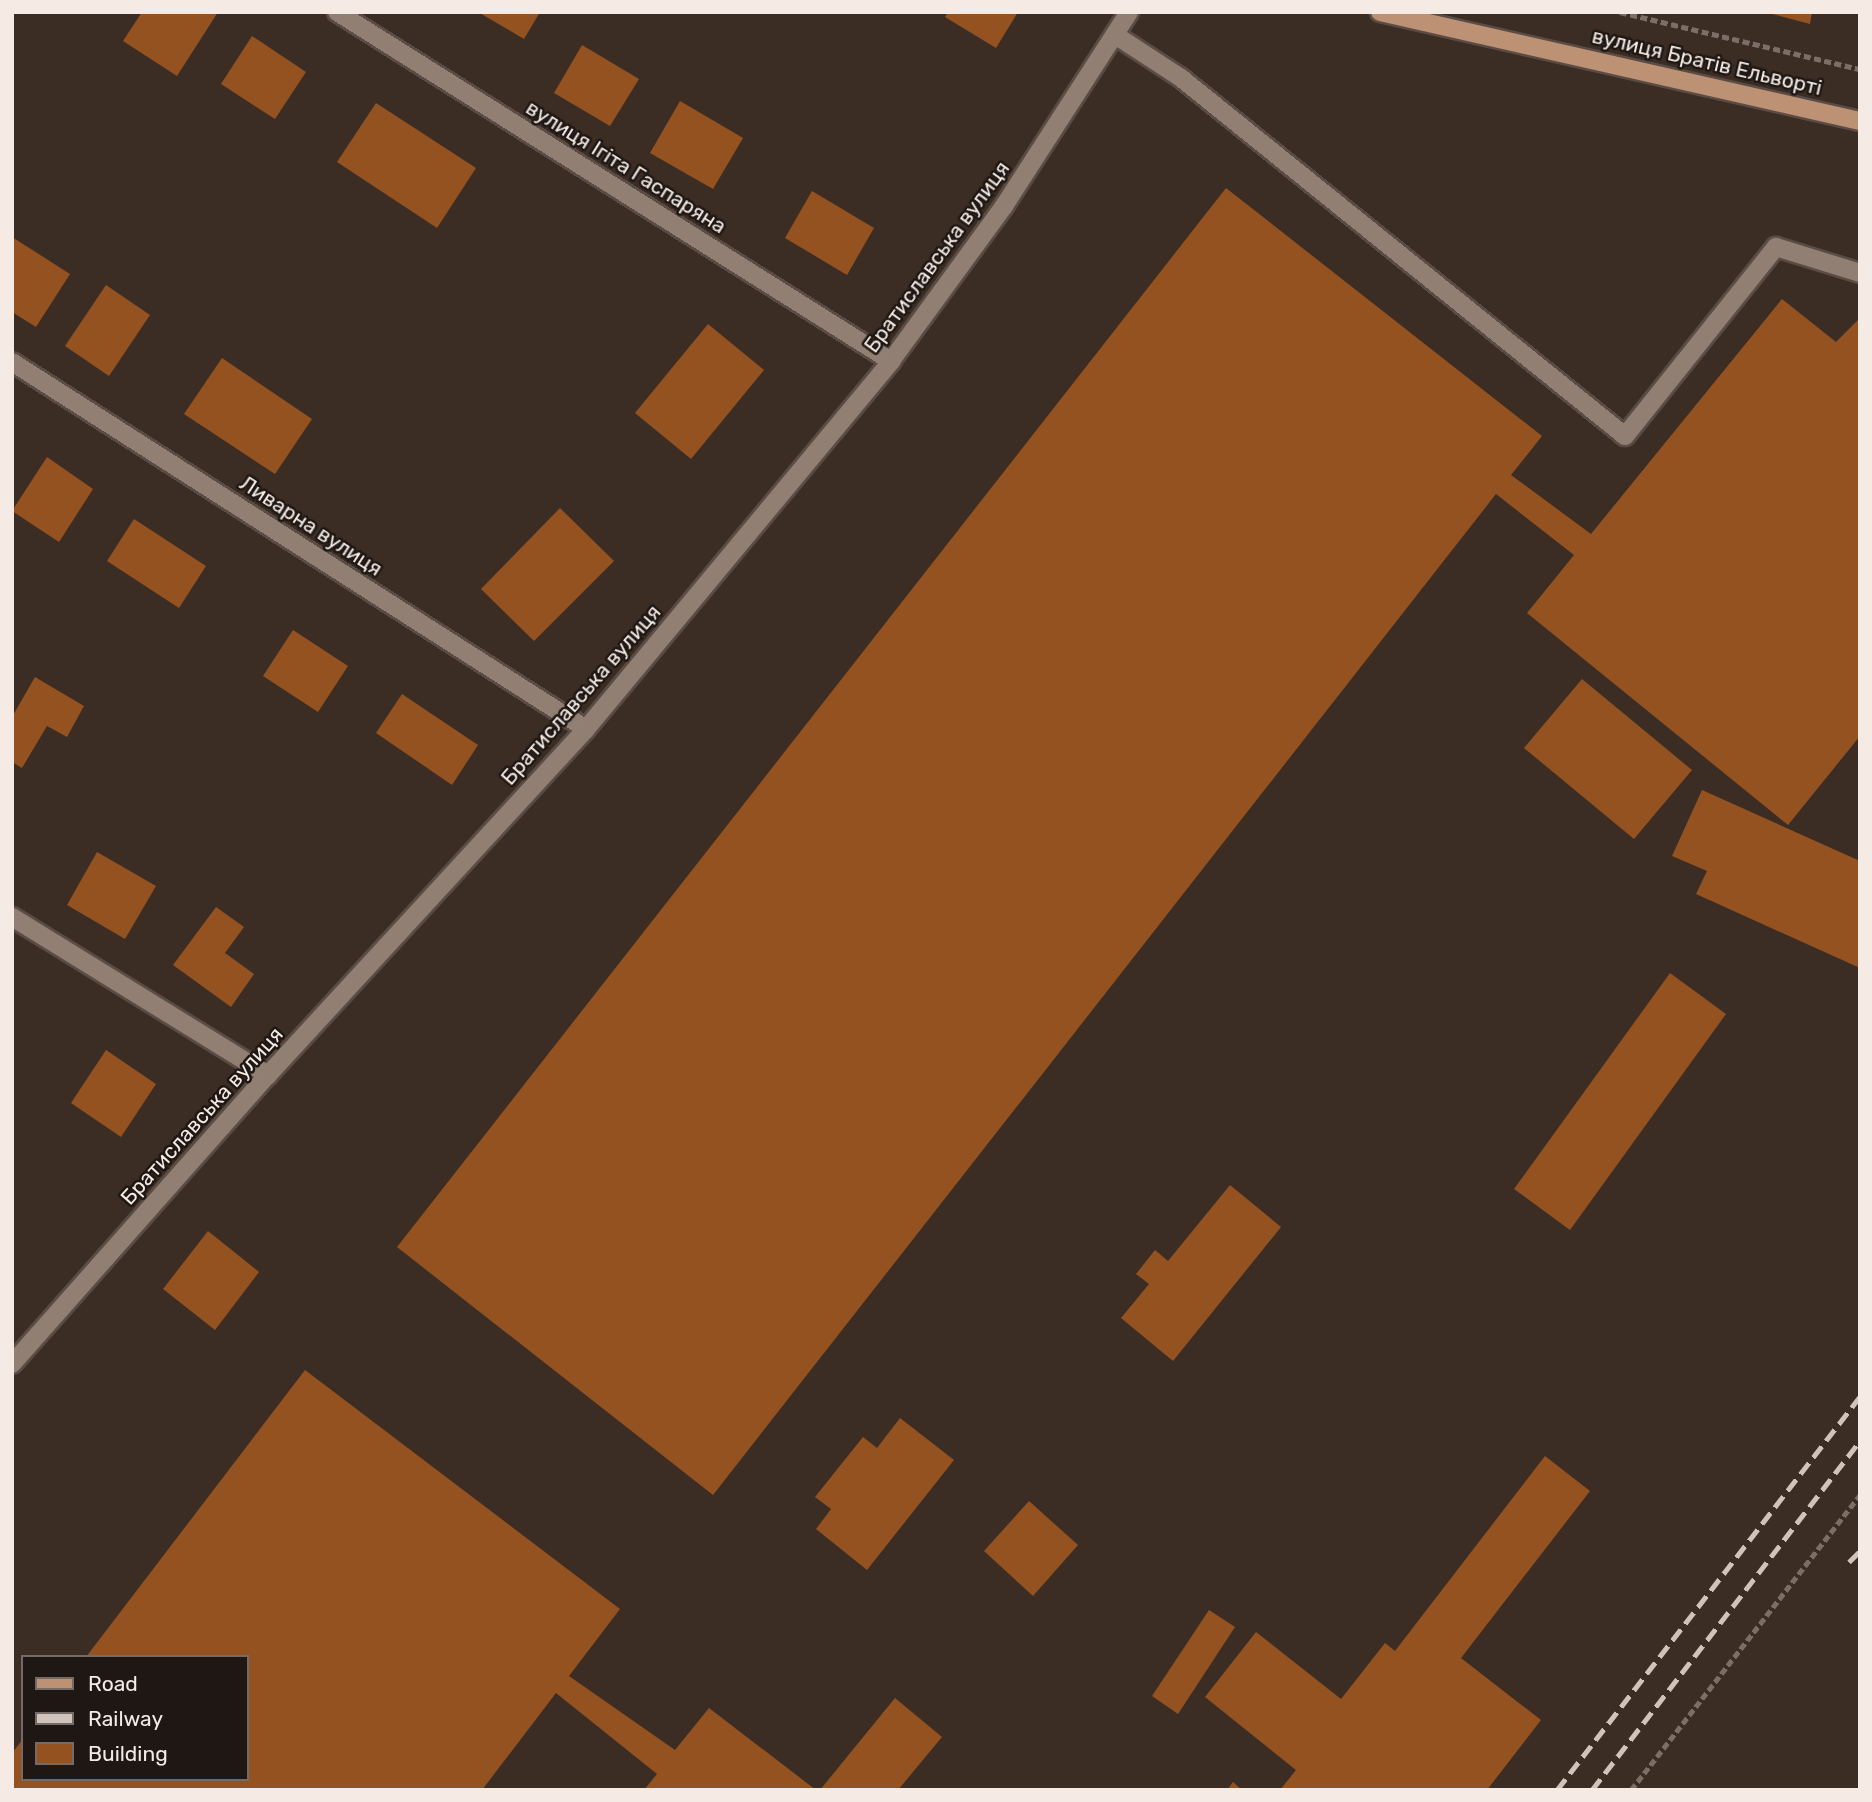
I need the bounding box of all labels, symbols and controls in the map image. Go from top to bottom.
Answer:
street label: вулиця Братів Ельворті [1590,23,1824,101]
street label: вулиця Ігіта Гаспаряна [521,95,731,239]
street label: Братиславська вулиця [859,156,1015,358]
street label: Ливарна вулиця [235,470,387,582]
street label: Братиславська вулиця [496,600,666,790]
street label: Братиславська вулиця [116,1022,288,1210]
legend [21,1655,248,1781]
text: Road [88,1671,138,1696]
text: Railway [88,1706,163,1731]
text: Building [88,1741,168,1766]

